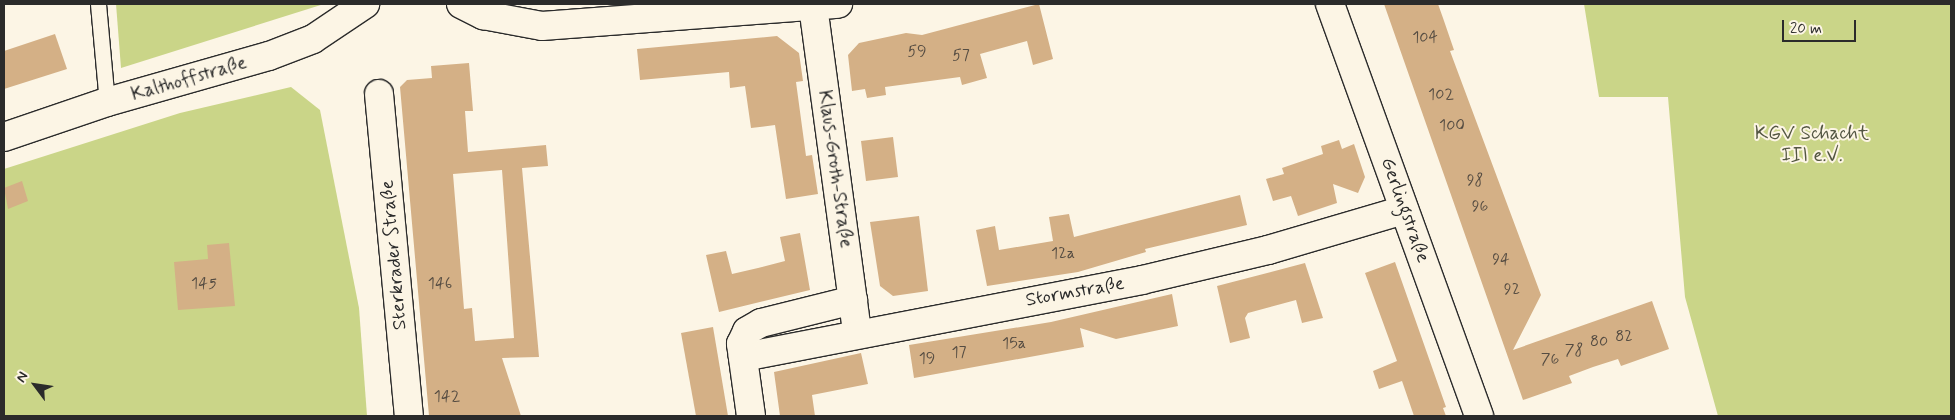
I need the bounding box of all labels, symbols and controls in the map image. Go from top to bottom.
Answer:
scale bar [1785,10,1859,42]
text: 20 m [1790,19,1822,39]
house number: 104 [1412,28,1438,48]
house number: 59 [907,42,927,62]
house number: 57 [952,46,970,66]
street label: Kalthoffstraße [129,52,249,106]
house number: 102 [1428,85,1454,105]
street label: Klaus-Groth-Straße [813,89,857,249]
house number: 100 [1439,116,1465,136]
park label: KGV Schacht III e.V. [1755,123,1869,167]
street label: Gerlingstraße [1375,154,1435,266]
house number: 98 [1467,171,1483,191]
street label: Sterkrader Straße [376,179,412,331]
house number: 96 [1472,197,1488,217]
house number: 12a [1051,244,1075,264]
house number: 94 [1492,250,1510,270]
street label: Stormstraße [1024,272,1126,312]
house number: 145 [191,274,217,294]
house number: 146 [428,274,452,294]
house number: 92 [1504,280,1520,300]
house number: 82 [1615,327,1633,347]
house number: 80 [1590,332,1608,352]
house number: 15a [1002,334,1026,354]
house number: 78 [1565,341,1583,361]
house number: 17 [951,343,967,363]
house number: 19 [919,349,935,369]
house number: 76 [1541,350,1559,370]
north arrow [10,360,60,410]
text: N [12,369,32,386]
house number: 142 [434,387,460,407]

